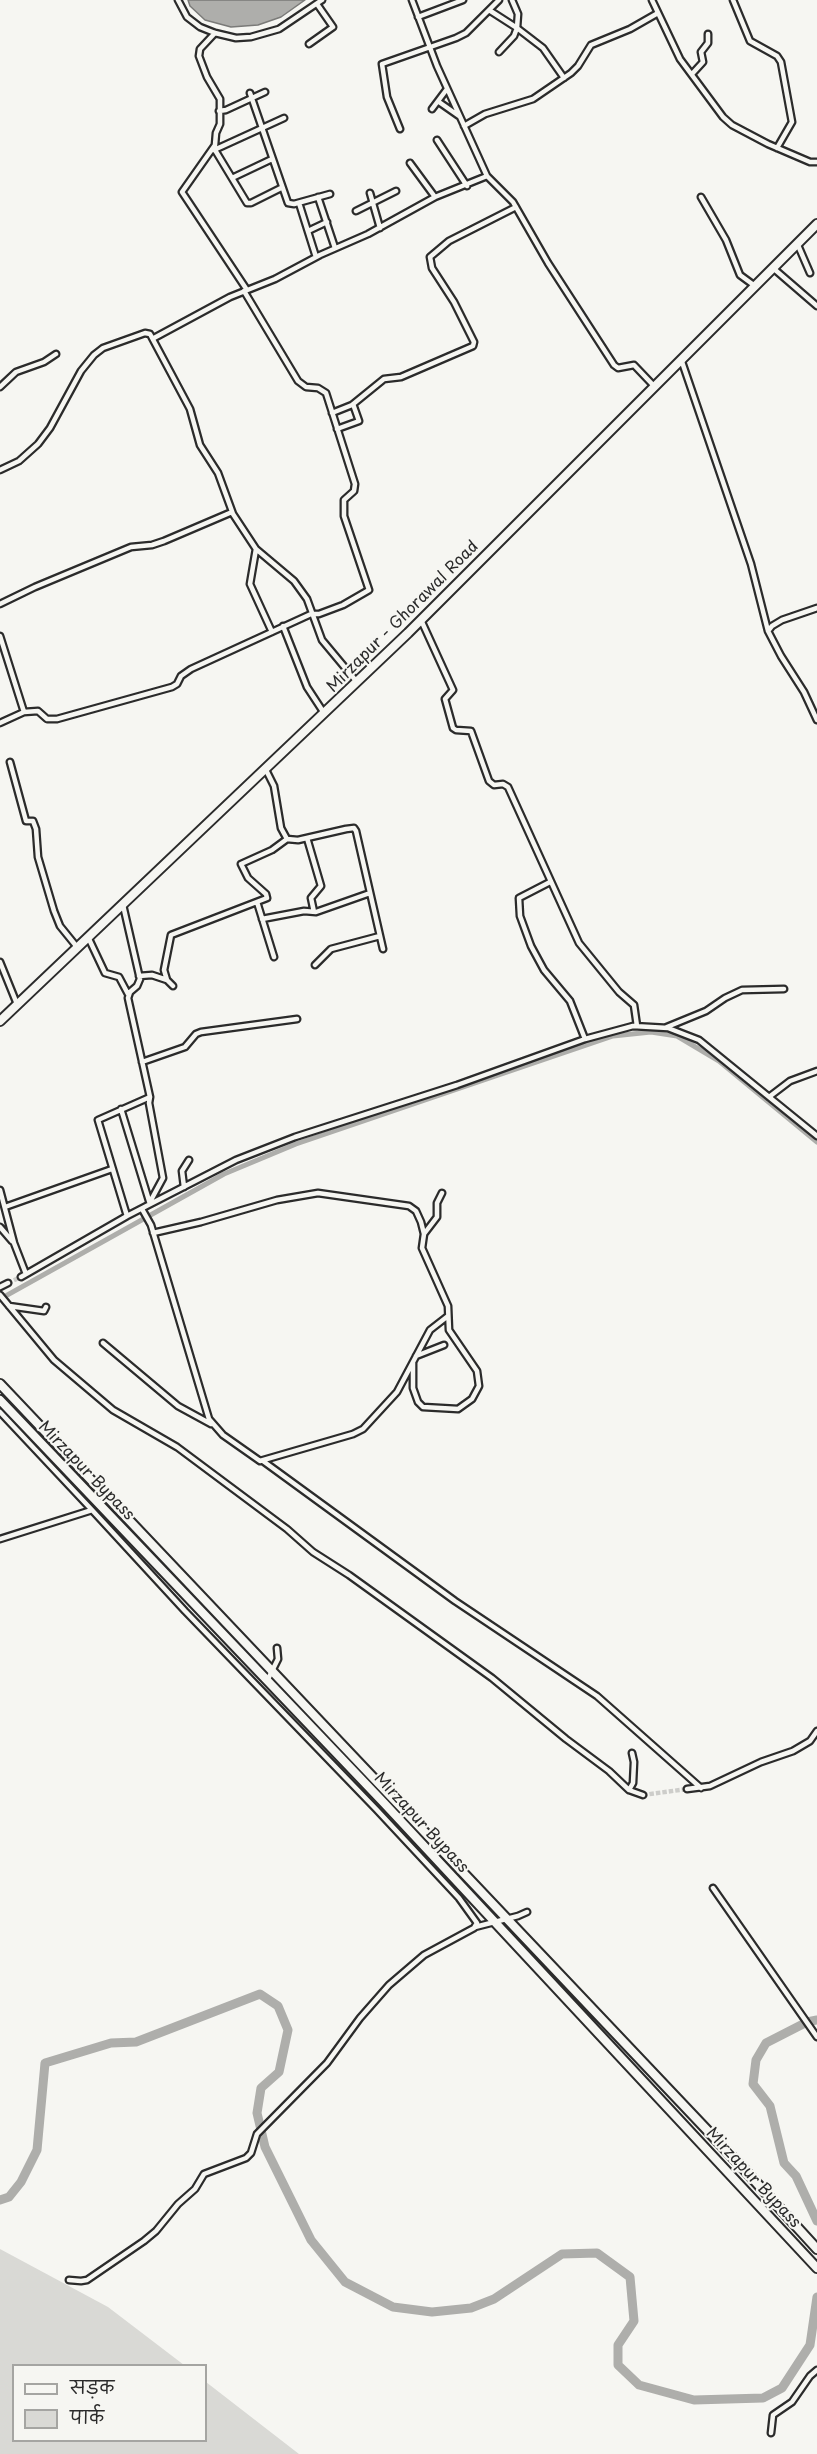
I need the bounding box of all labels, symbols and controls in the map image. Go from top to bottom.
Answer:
street label: Mirzapur - Ghorawal Road [323,537,483,697]
street label: Mirzapur Bypass [34,1418,138,1524]
street label: Mirzapur Bypass [370,1769,472,1877]
street label: Mirzapur Bypass [702,2124,804,2232]
legend [12,2364,207,2442]
text: सड़क [70,2373,114,2400]
text: पार्क [70,2403,104,2430]

